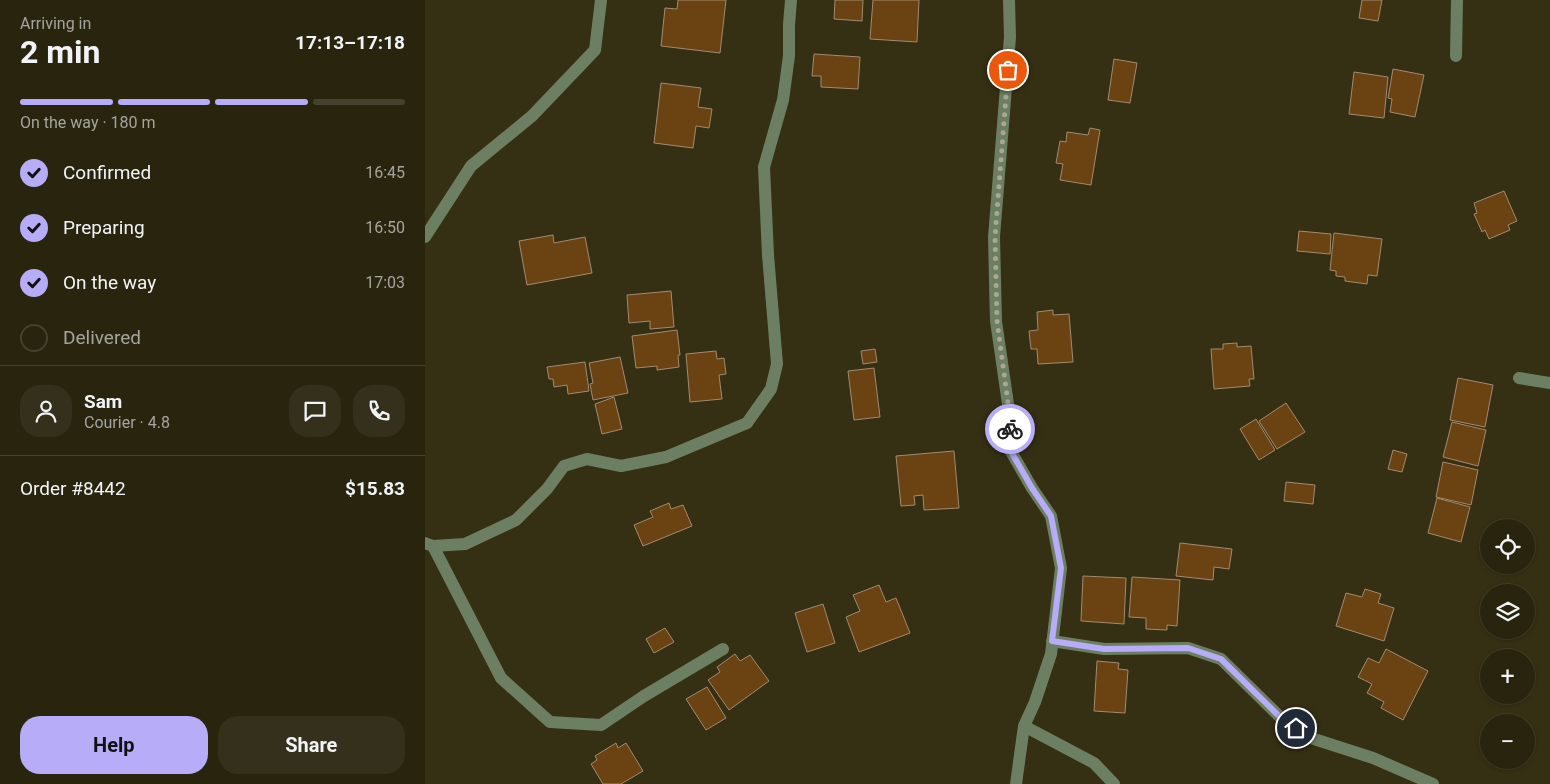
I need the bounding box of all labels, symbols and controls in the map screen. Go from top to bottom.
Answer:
text: Arriving in [20,14,91,33]
text: 17:13–17:18 [295,31,405,54]
text: 2 min [20,33,100,71]
pin [987,49,1029,91]
icon: bag [994,56,1022,84]
text: On the way · 180 m [20,113,156,132]
icon: check [20,159,48,187]
text: Confirmed [63,161,151,184]
text: 16:45 [365,163,405,182]
icon: check [20,214,48,242]
text: Preparing [63,216,145,239]
text: 16:50 [365,218,405,237]
icon: check [20,269,48,297]
text: On the way [63,271,156,294]
text: 17:03 [365,273,405,292]
text: Delivered [63,326,141,349]
button: person [20,385,72,437]
button: chat [289,385,341,437]
button: phone [353,385,405,437]
text: Sam [84,390,122,413]
courier [985,404,1035,454]
text: Courier · 4.8 [84,413,170,432]
icon: bike [996,415,1024,443]
text: Order #8442 [20,477,126,500]
text: $15.83 [345,477,405,500]
map controls [1480,519,1535,769]
button: locate [1480,519,1535,574]
button: layers [1480,584,1535,639]
button: + [1480,649,1535,704]
pin [1275,707,1317,749]
icon: home [1282,714,1310,742]
button: − [1480,714,1535,769]
button: Help [20,716,208,774]
button: Share [218,716,405,774]

